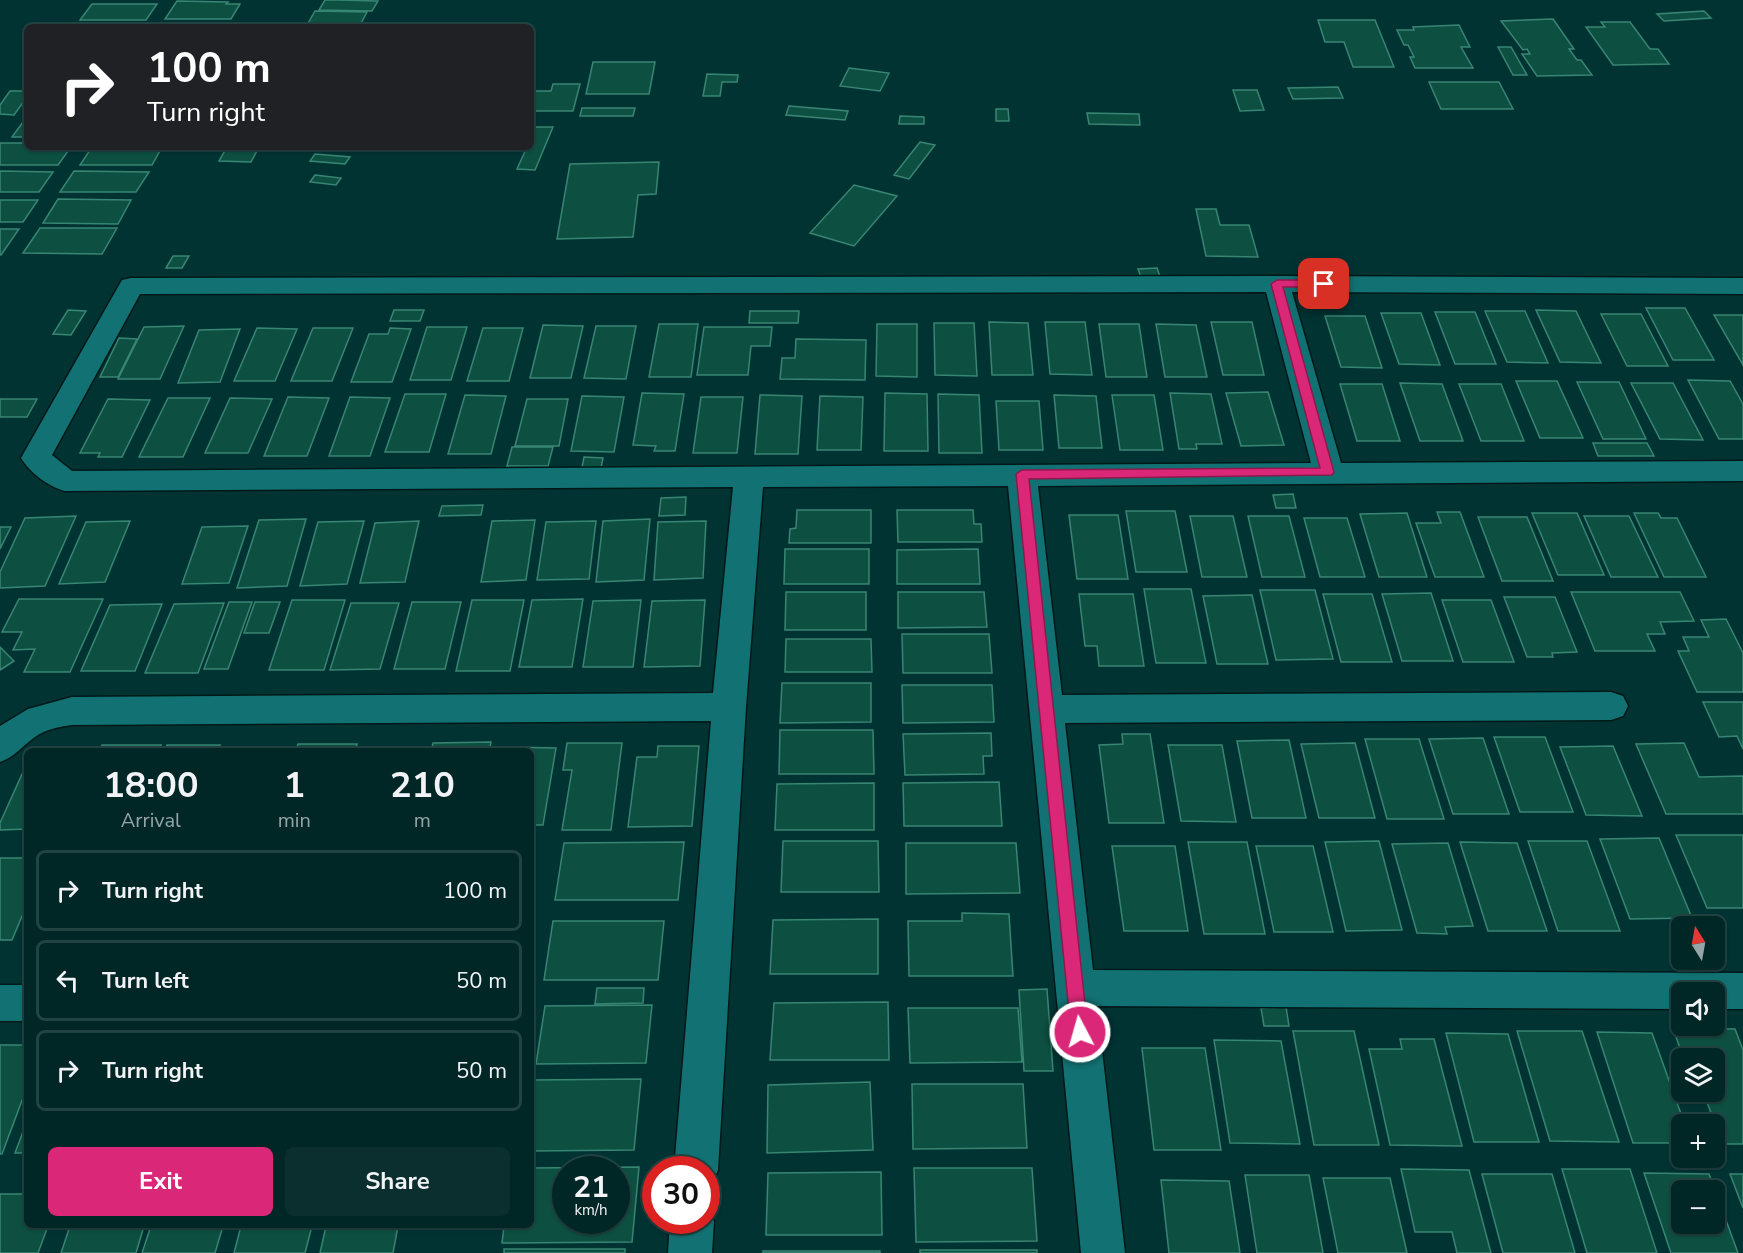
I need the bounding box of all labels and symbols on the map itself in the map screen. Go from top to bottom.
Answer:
pin [1298,258,1349,309]
north arrow [1671,916,1725,970]
position arrow [1048,1000,1112,1064]
speed limit sign: 30 [642,1156,720,1234]

